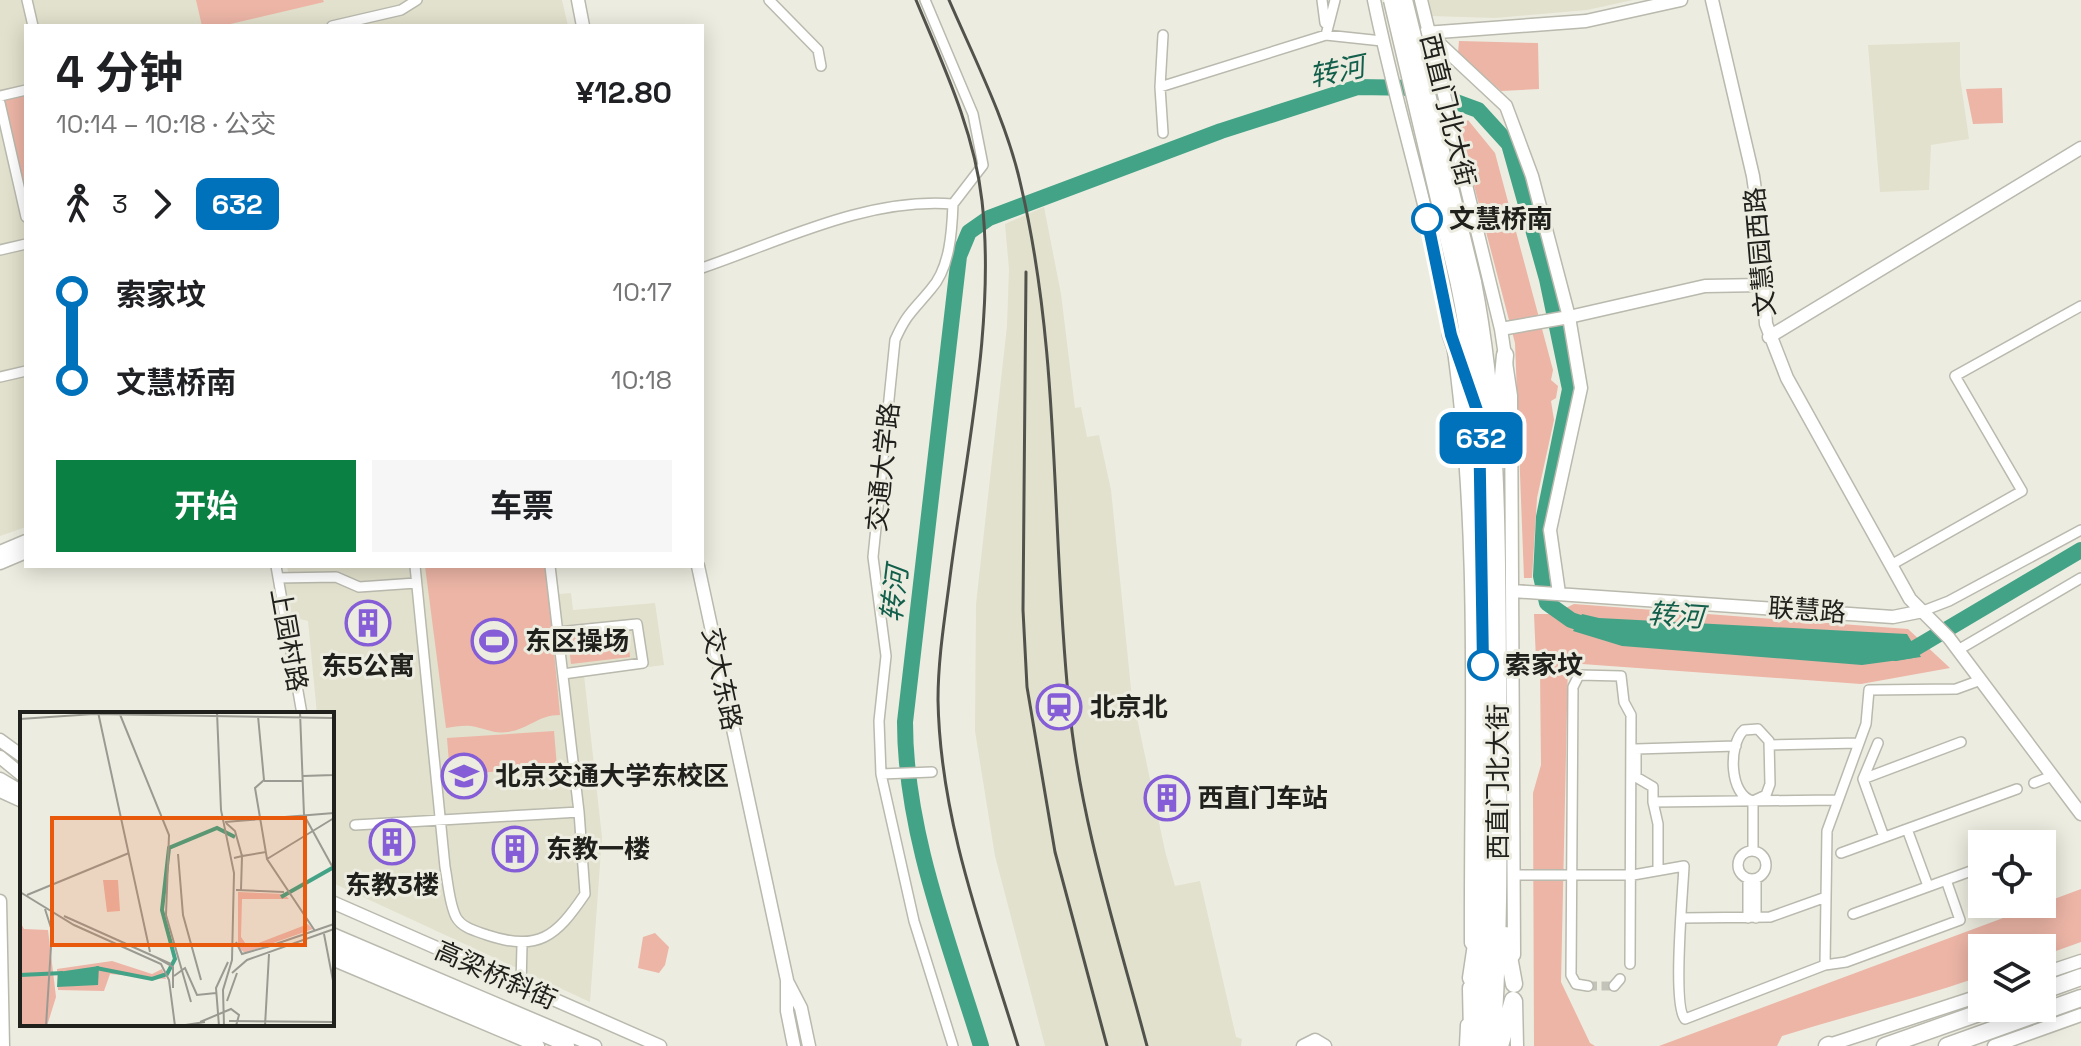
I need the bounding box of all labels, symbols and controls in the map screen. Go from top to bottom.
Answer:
street label: 西直门北大街 [1413,30,1483,190]
text: 4 分钟 [56,45,183,101]
water label: 转河 [1306,47,1373,94]
text: ¥12.80 [576,73,672,112]
text: 10:14 – 10:18 · 公交 [56,107,276,141]
icon: walk [56,182,100,226]
icon: forward [140,182,184,226]
text: 632 [212,186,263,222]
street label: 文慧园西路 [1737,186,1783,318]
text: 3 [112,187,128,221]
place label: 文慧桥南 [1449,202,1553,236]
marker: 文慧桥南 [1412,204,1442,234]
text: 索家坟 [116,275,206,314]
text: 10:17 [612,275,672,309]
text: 文慧桥南 [116,363,236,402]
text: 10:18 [611,363,672,397]
street label: 交通大学路 [859,401,907,533]
line badge: 632 [1435,412,1527,464]
text: 632 [1456,420,1506,456]
button: 开始 [56,460,356,552]
button: 车票 [372,460,672,552]
water label: 转河 [873,559,916,624]
street label: 上园村路 [263,586,315,694]
street label: 联慧路 [1767,590,1847,630]
water label: 转河 [1647,595,1710,635]
building icon: 东5公寓 [344,599,392,647]
sports icon: 东区操场 [470,617,518,665]
place label: 东区操场 [525,624,629,658]
street label: 交大东路 [695,625,749,733]
place label: 索家坟 [1505,648,1583,682]
place label: 东5公寓 [321,649,415,683]
marker: 索家坟 [1468,650,1498,680]
station icon: 北京北 [1035,683,1083,731]
place label: 北京北 [1090,690,1168,724]
street label: 西直门北大街 [1481,704,1515,860]
inset map [20,712,334,1026]
school or university icon: 北京交通大学东校区 [440,752,488,800]
place label: 北京交通大学东校区 [495,759,729,793]
building icon: 西直门车站 [1143,774,1191,822]
place label: 西直门车站 [1198,781,1328,815]
building icon: 东教3楼 [368,818,416,866]
building icon: 东教一楼 [491,825,539,873]
map controls [1968,830,2056,1022]
button: locate [1968,830,2056,918]
place label: 东教一楼 [546,832,650,866]
place label: 东教3楼 [345,868,439,902]
street label: 高梁桥斜街 [430,933,562,1017]
button: layers [1968,934,2056,1022]

